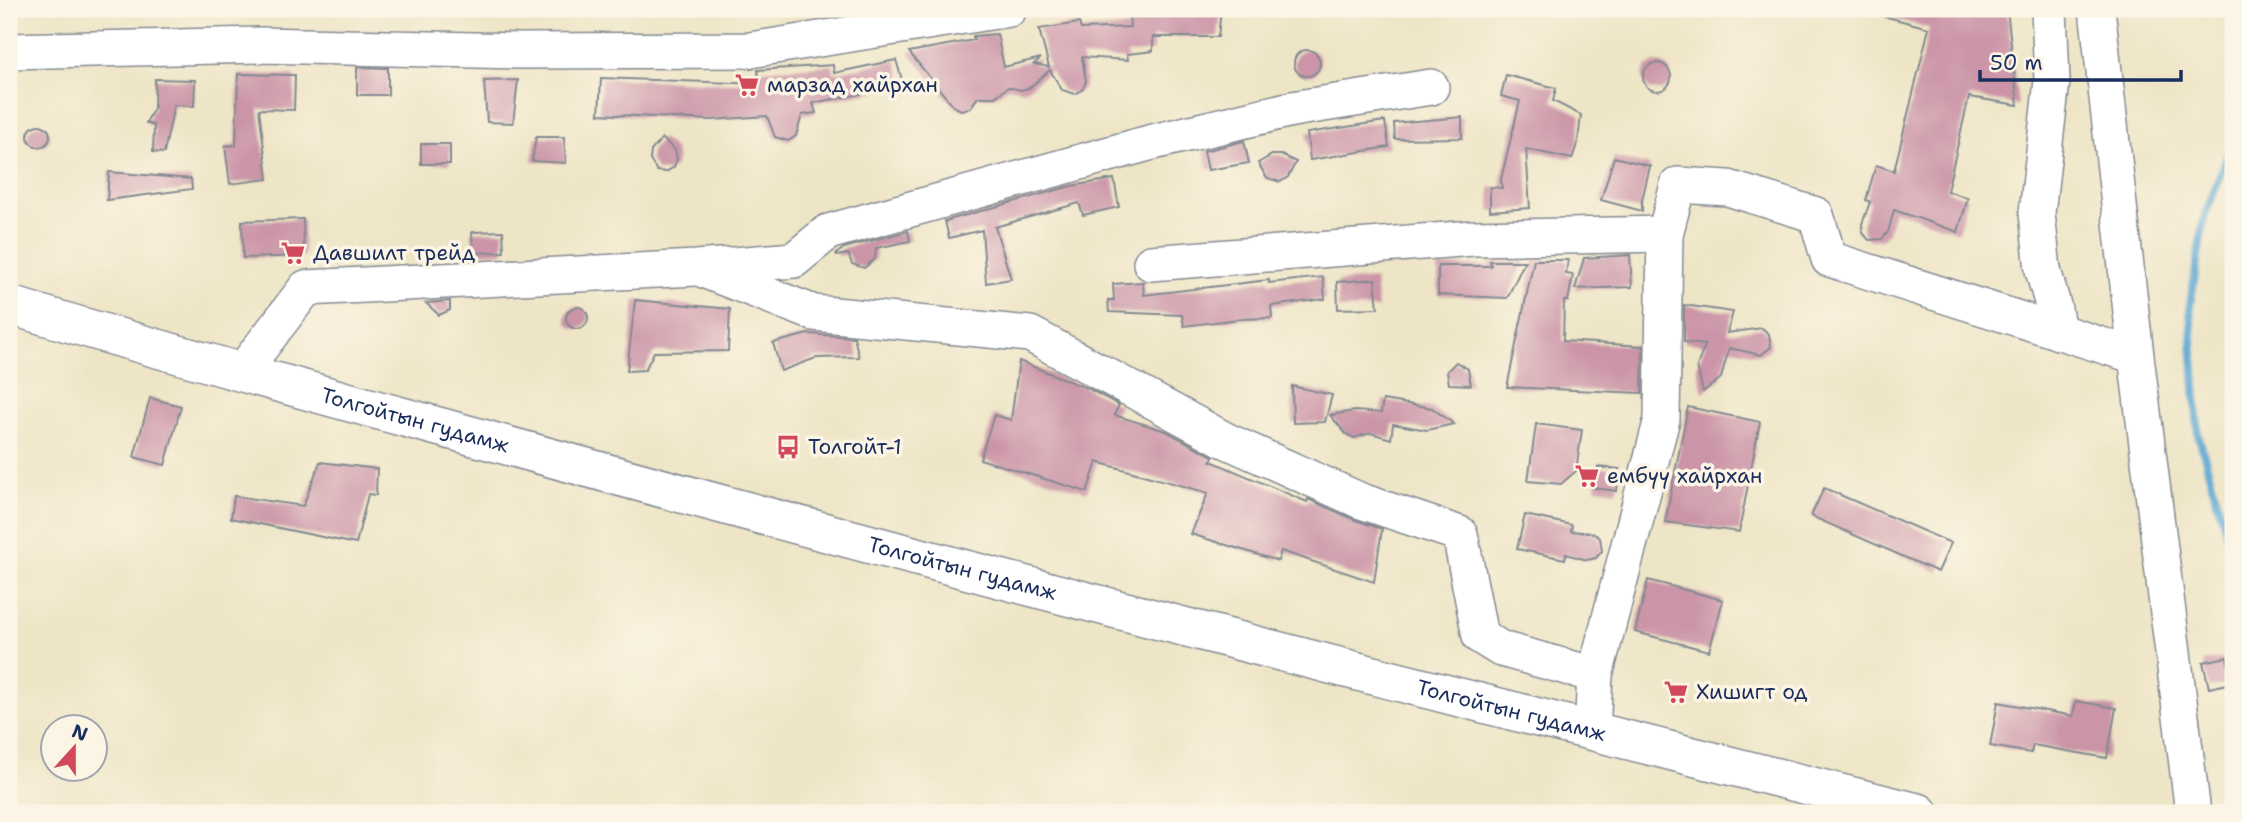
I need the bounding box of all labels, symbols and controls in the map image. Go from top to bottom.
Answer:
scale bar [1980,38,2181,82]
text: 50 m [1990,49,2043,77]
supermarket icon: марзад хайрхан [733,71,761,99]
place label: марзад хайрхан [767,71,938,99]
supermarket icon: Давшилт трейд [279,239,307,267]
place label: Давшилт трейд [313,239,475,267]
street label: Толгойтын гудамж [318,381,512,460]
bus stop icon: Толгойт-1 [774,433,802,461]
place label: Толгойт-1 [808,433,902,461]
supermarket icon: ембүү хайрхан [1573,462,1601,490]
place label: ембүү хайрхан [1607,462,1762,490]
street label: Толгойтын гудамж [865,530,1060,607]
street label: Толгойтын гудамж [1414,673,1609,748]
supermarket icon: Хишигт од [1662,678,1690,706]
place label: Хишигт од [1696,678,1808,706]
north arrow [38,714,108,784]
text: N [68,718,91,747]

